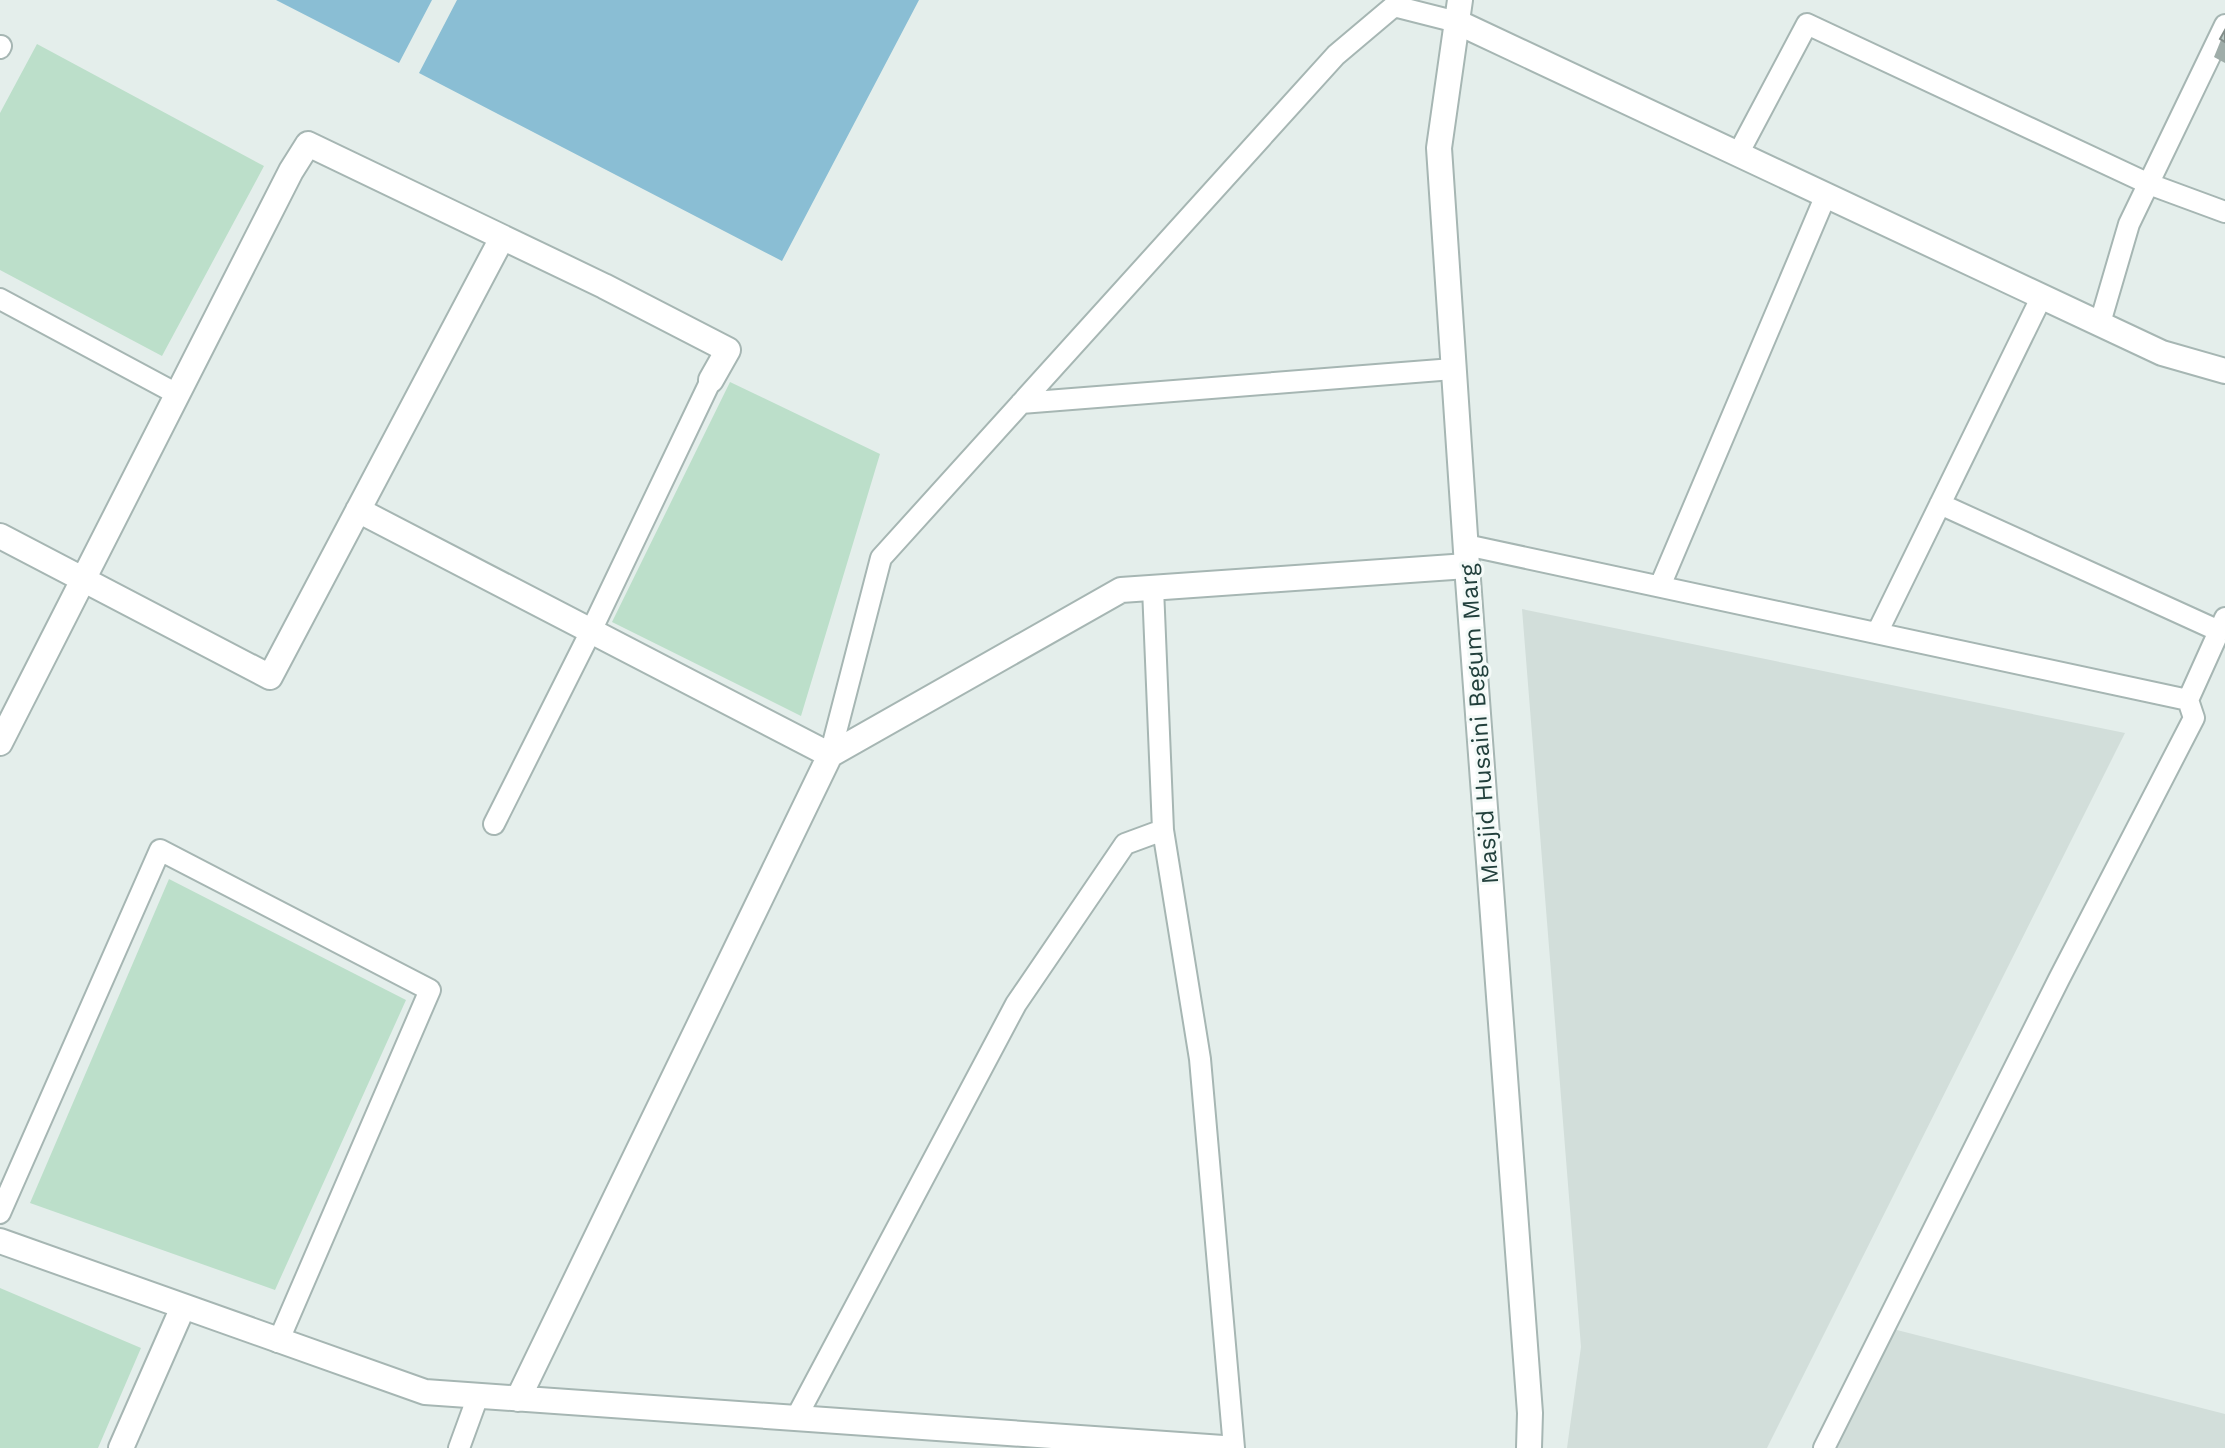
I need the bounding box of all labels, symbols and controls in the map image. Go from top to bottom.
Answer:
street label: Masjid Husaini Begum Marg [1454,563,1504,885]

